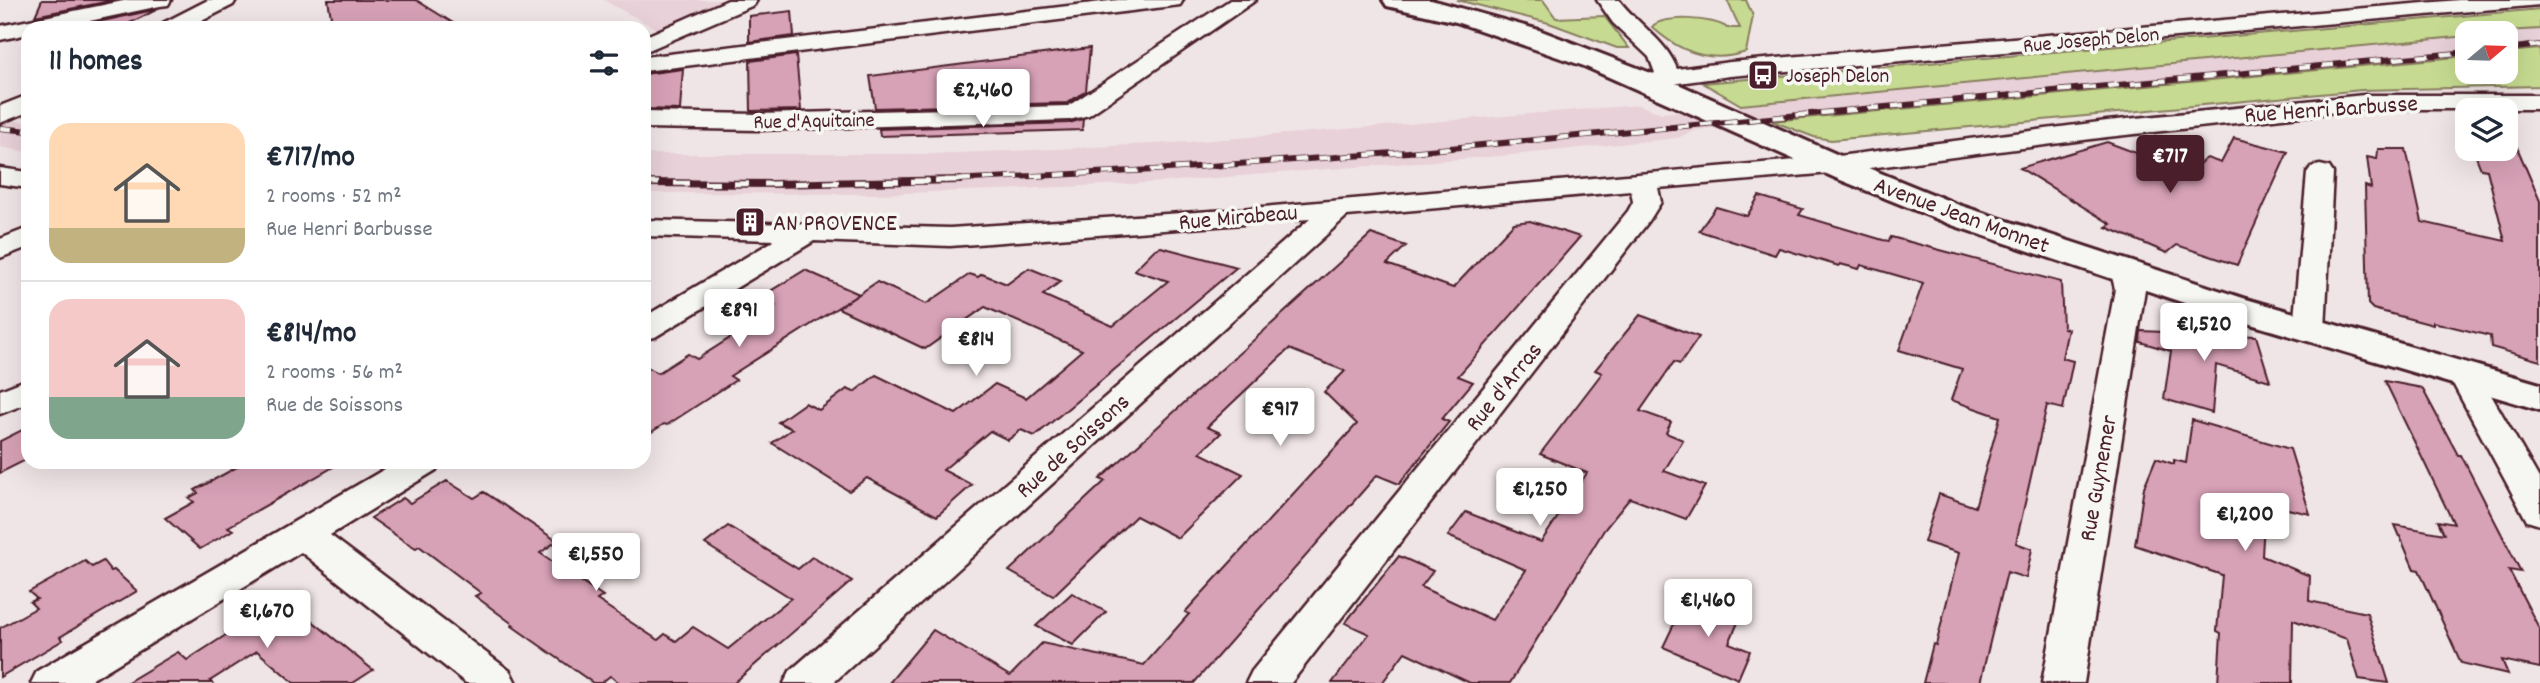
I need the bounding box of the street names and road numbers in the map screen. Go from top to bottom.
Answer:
street label: Rue Joseph Delon [2022,21,2161,63]
street label: Rue Henri Barbusse [2243,88,2419,134]
street label: Rue d'Aquitaine [753,107,875,139]
street label: Avenue Jean Monnet [1868,169,2054,264]
street label: Rue Mirabeau [1177,197,1299,241]
street label: Rue d'Arras [1459,336,1552,440]
street label: Rue de Soissons [1009,387,1139,508]
street label: Rue Guynemer [2072,413,2128,544]

